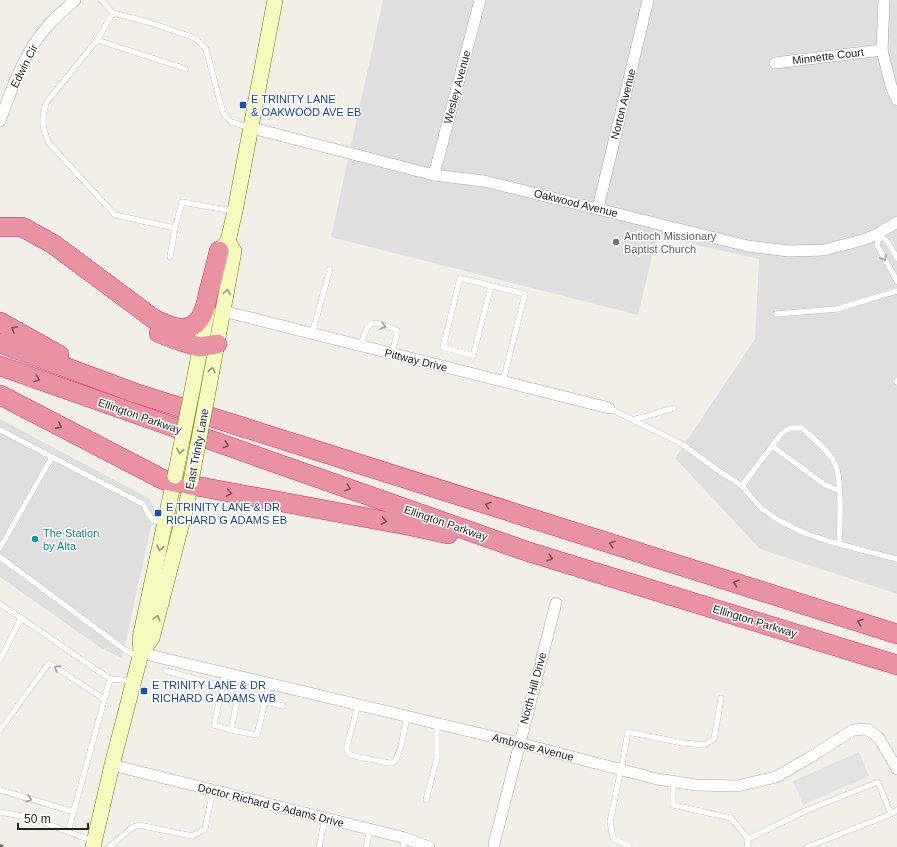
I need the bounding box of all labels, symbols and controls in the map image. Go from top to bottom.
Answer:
street label: Edwin Cir [8,42,40,90]
street label: Minnette Court [791,46,865,66]
street label: Wesley Avenue [441,49,473,125]
street label: Norton Avenue [608,67,638,141]
place label: E TRINITY LANE & OAKWOOD AVE EB [251,93,361,118]
marker: E TRINITY LANE & OAKWOOD AVE EB [238,100,248,110]
street label: Oakwood Avenue [533,187,619,219]
place label: Antioch Missionary Baptist Church [624,230,717,255]
marker: Antioch Missionary Baptist Church [611,237,621,247]
one-way arrow [880,254,887,262]
one-way arrow [222,289,231,295]
one-way arrow [380,321,387,330]
one-way arrow [11,327,18,334]
street label: Pittway Drive [383,346,449,374]
one-way arrow [207,367,216,374]
one-way arrow [33,374,40,383]
street label: Ellington Parkway [97,396,184,436]
street label: East Trinity Lane [183,408,211,490]
one-way arrow [55,421,63,429]
one-way arrow [222,441,229,449]
one-way arrow [176,448,185,454]
one-way arrow [345,484,352,492]
one-way arrow [226,488,232,496]
place label: E TRINITY LANE & DR RICHARD G ADAMS EB [166,501,287,526]
one-way arrow [485,501,492,510]
street label: Ellington Parkway [403,503,490,543]
marker: E TRINITY LANE & DR RICHARD G ADAMS EB [153,508,163,518]
one-way arrow [381,517,387,525]
place label: The Station by Alta [43,527,99,552]
marker: The Station by Alta [30,534,40,544]
one-way arrow [609,540,616,549]
one-way arrow [156,545,164,551]
one-way arrow [547,553,554,562]
one-way arrow [733,579,740,588]
street label: Ellington Parkway [711,602,799,640]
one-way arrow [152,615,161,622]
one-way arrow [856,618,863,627]
street label: North Hill Drive [518,651,548,725]
one-way arrow [54,665,61,672]
place label: E TRINITY LANE & DR RICHARD G ADAMS WB [152,679,276,704]
marker: E TRINITY LANE & DR RICHARD G ADAMS WB [139,686,149,696]
street label: Ambrose Avenue [491,731,575,763]
street label: Doctor Richard G Adams Drive [197,781,345,829]
one-way arrow [25,794,32,803]
scale bar [18,805,88,831]
text: 50 m [24,812,51,826]

